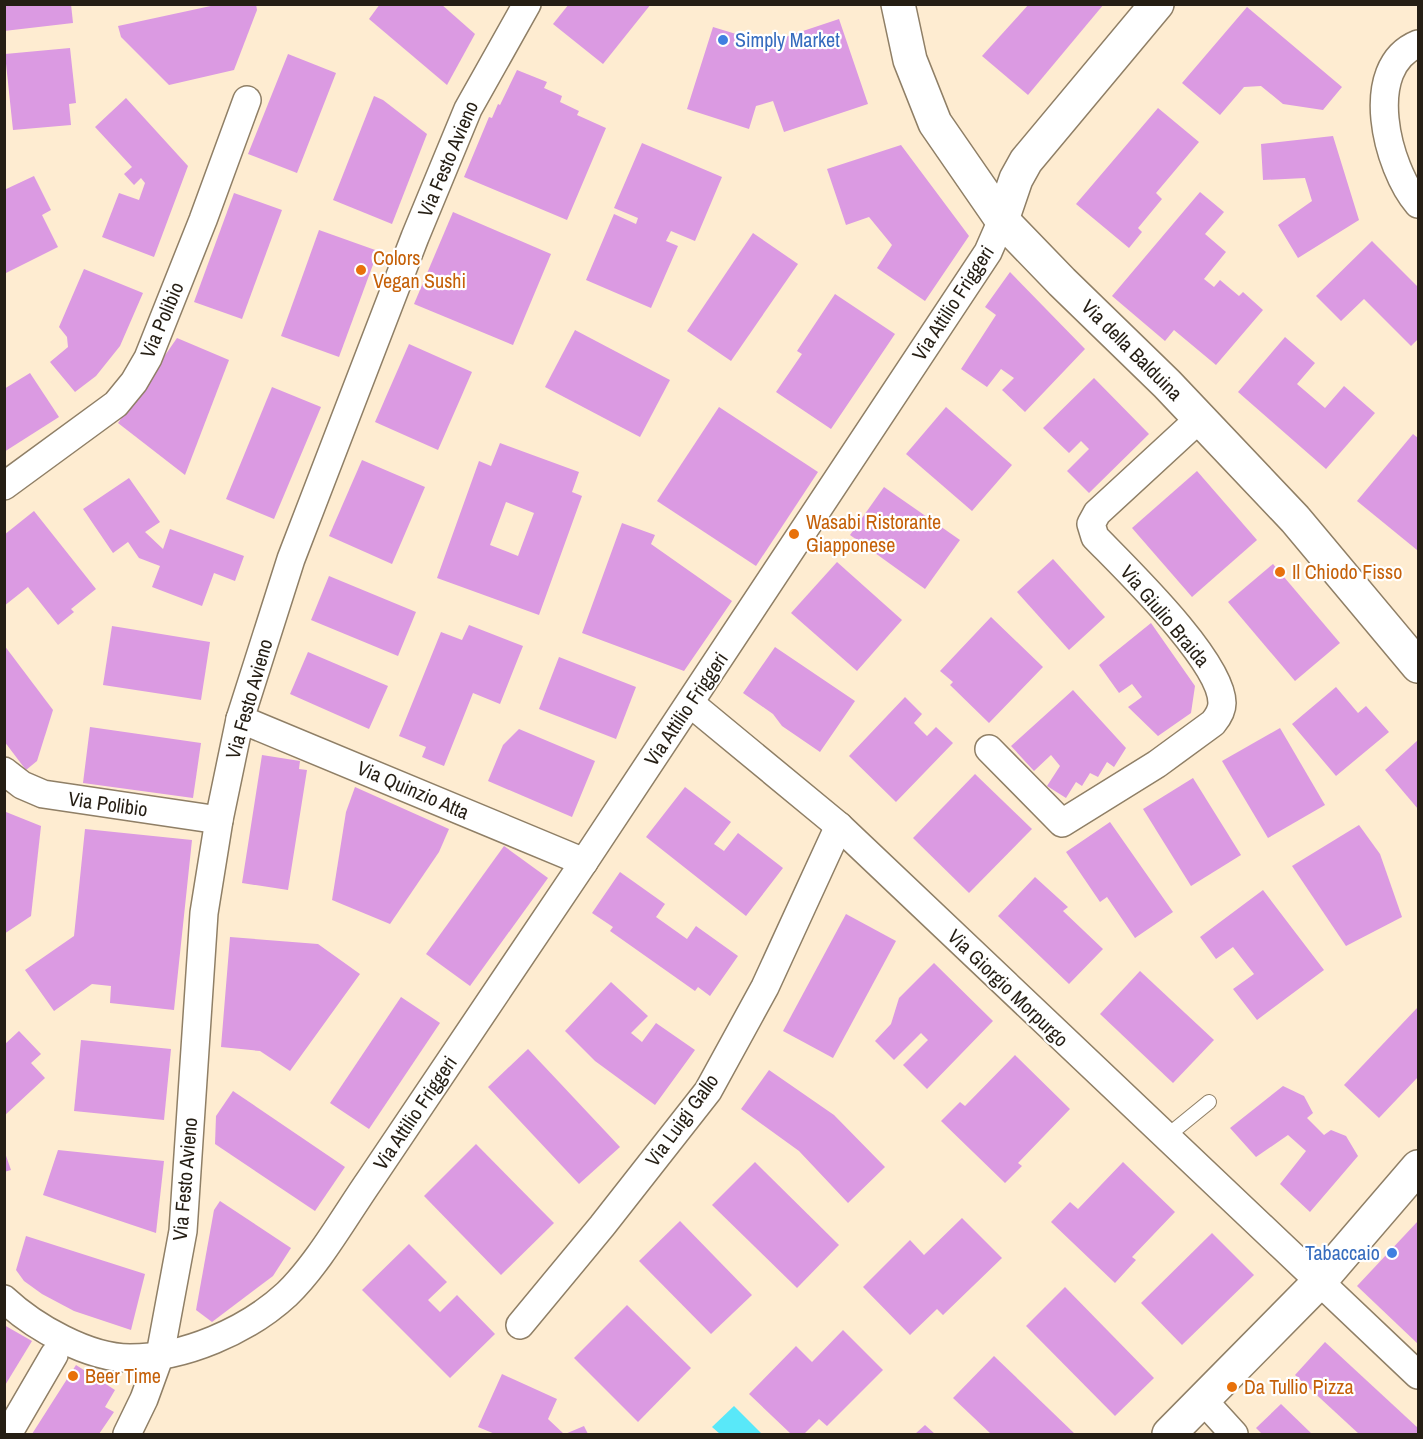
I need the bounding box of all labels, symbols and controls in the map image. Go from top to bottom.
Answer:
place label: Simply Market [735,26,840,53]
marker: Simply Market [716,33,730,47]
street label: Via Festo Avieno [411,97,484,221]
street label: Via Attilio Friggeri [905,240,1000,365]
place label: Colors Vegan Sushi [373,244,466,294]
marker: Colors Vegan Sushi [354,263,368,277]
street label: Via Polibio [133,278,190,362]
street label: Via della Balduina [1076,293,1189,406]
place label: Wasabi Ristorante Giapponese [806,508,941,558]
marker: Wasabi Ristorante Giapponese [787,527,801,541]
place label: Il Chiodo Fisso [1292,558,1402,585]
street label: Via Giulio Braida [1115,559,1216,672]
marker: Il Chiodo Fisso [1273,565,1287,579]
street label: Via Festo Avieno [219,636,279,762]
street label: Via Attilio Friggeri [638,646,734,771]
street label: Via Quinzio Atta [353,754,473,825]
street label: Via Polibio [67,785,150,822]
street label: Via Giorgio Morpurgo [942,923,1075,1052]
street label: Via Attilio Friggeri [367,1050,463,1175]
street label: Via Luigi Gallo [639,1068,724,1171]
street label: Via Festo Avieno [166,1116,203,1242]
place label: Tabaccaio [1305,1239,1380,1266]
marker: Tabaccaio [1385,1246,1399,1260]
place label: Beer Time [85,1362,161,1389]
marker: Beer Time [66,1369,80,1383]
place label: Da Tullio Pizza [1244,1373,1354,1400]
marker: Da Tullio Pizza [1225,1380,1239,1394]

